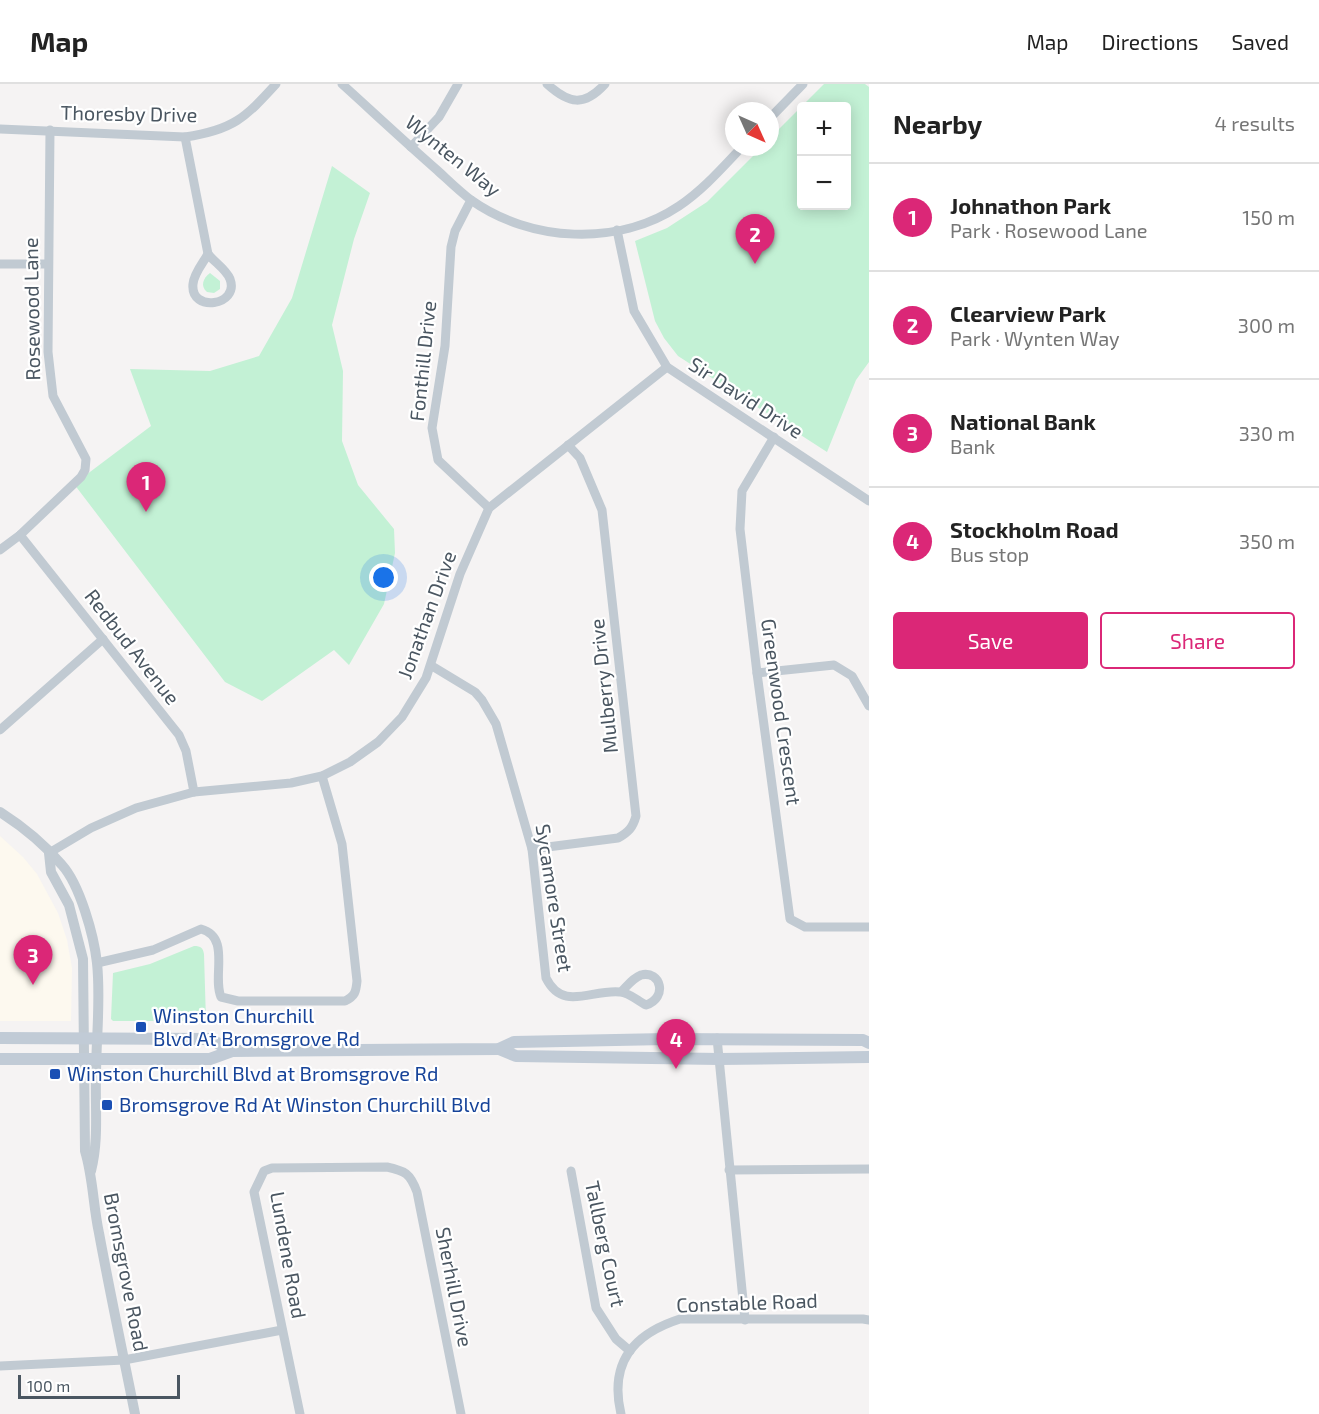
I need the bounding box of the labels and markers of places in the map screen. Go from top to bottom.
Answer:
pin: 2 [736,214,774,264]
pin: 1 [126,462,166,512]
pin: 3 [14,936,52,985]
place label: Winston Churchill Blvd At Bromsgrove Rd [153,1003,360,1050]
marker: Winston Churchill Blvd At Bromsgrove Rd [134,1020,148,1034]
pin: 4 [656,1020,696,1069]
place label: Winston Churchill Blvd at Bromsgrove Rd [67,1061,438,1085]
marker: Winston Churchill Blvd at Bromsgrove Rd [48,1067,62,1081]
place label: Bromsgrove Rd At Winston Churchill Blvd [119,1092,491,1116]
marker: Bromsgrove Rd At Winston Churchill Blvd [100,1098,114,1112]

